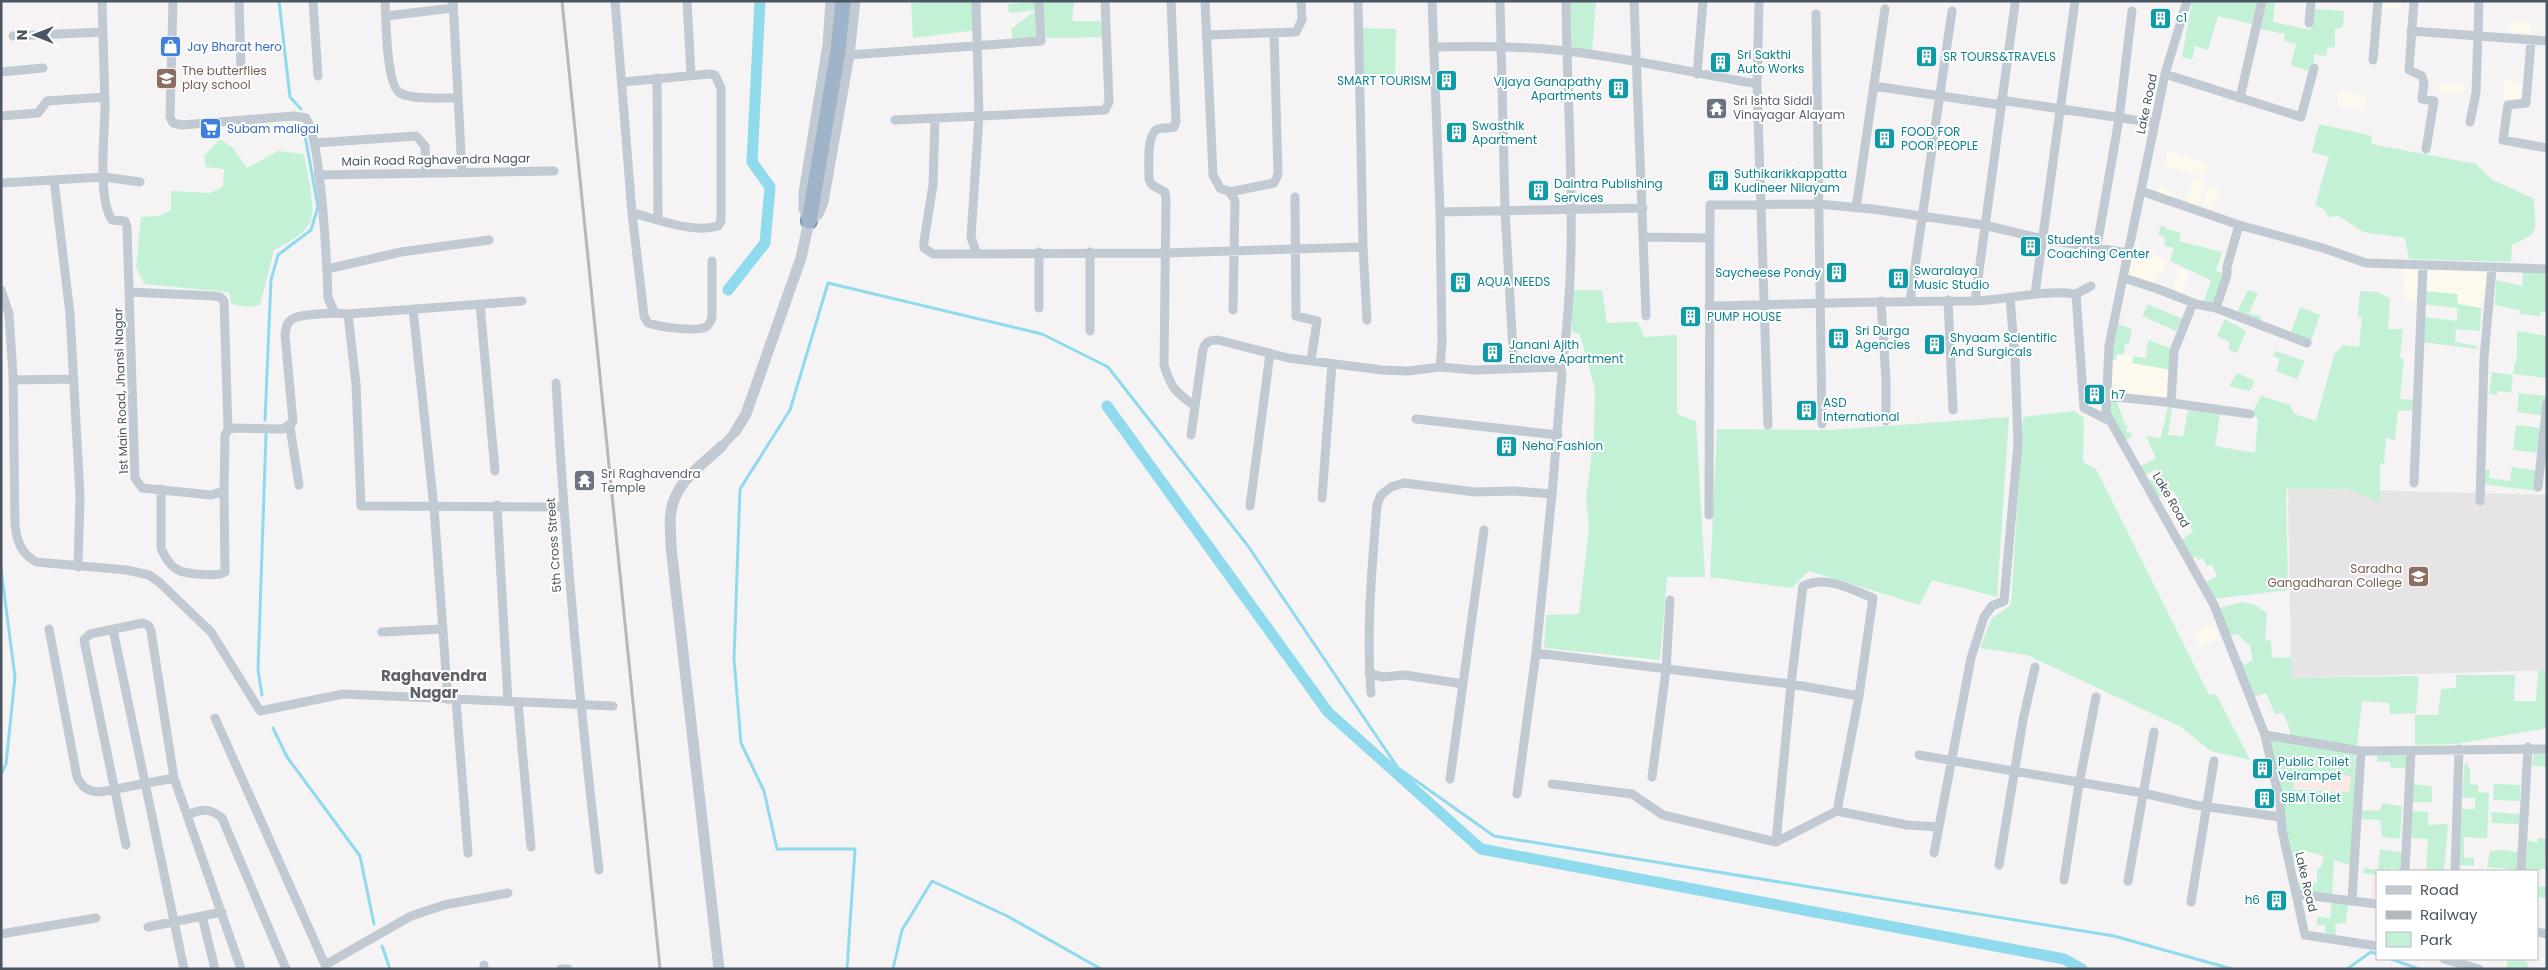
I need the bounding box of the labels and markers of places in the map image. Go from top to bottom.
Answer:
building icon: c1 [2148,6,2172,30]
place label: c1 [2176,9,2187,26]
shop icon: Jay Bharat hero [159,35,183,59]
place label: Jay Bharat hero [187,38,282,55]
building icon: SR TOURS&TRAVELS [1915,45,1939,69]
place label: Sri Sakthi Auto Works [1737,46,1804,77]
place label: SR TOURS&TRAVELS [1943,48,2056,65]
building icon: Sri Sakthi Auto Works [1709,50,1733,74]
place label: The butterflies play school [182,62,267,93]
school or university icon: The butterflies play school [154,66,178,90]
building icon: SMART TOURISM [1435,69,1459,93]
place label: SMART TOURISM [1337,72,1431,89]
place label: Vijaya Ganapathy Apartments [1494,73,1602,104]
building icon: Vijaya Ganapathy Apartments [1606,77,1630,101]
place label: Sri Ishta Siddi Vinayagar Alayam [1733,92,1845,123]
temple icon: Sri Ishta Siddi Vinayagar Alayam [1705,96,1729,120]
supermarket icon: Subam maligai [199,117,223,141]
place label: Swasthik Apartment [1472,117,1537,148]
place label: Subam maligai [227,120,319,137]
building icon: Swasthik Apartment [1444,121,1468,145]
place label: FOOD FOR POOR PEOPLE [1901,123,1978,154]
building icon: FOOD FOR POOR PEOPLE [1873,127,1897,151]
place label: Suthikarikkappatta Kudineer Nilayam [1734,165,1847,196]
building icon: Suthikarikkappatta Kudineer Nilayam [1706,169,1730,193]
place label: Daintra Publishing Services [1554,175,1663,206]
building icon: Daintra Publishing Services [1526,179,1550,203]
place label: Students Coaching Center [2047,231,2150,262]
building icon: Students Coaching Center [2019,235,2043,259]
building icon: Saycheese Pondy [1825,261,1849,285]
place label: Swaralaya Music Studio [1914,262,1990,293]
place label: Saycheese Pondy [1715,264,1821,281]
building icon: Swaralaya Music Studio [1886,266,1910,290]
building icon: AQUA NEEDS [1449,270,1473,294]
place label: AQUA NEEDS [1477,273,1550,290]
building icon: PUMP HOUSE [1679,305,1703,329]
place label: PUMP HOUSE [1707,308,1782,325]
place label: Sri Durga Agencies [1855,322,1910,353]
building icon: Sri Durga Agencies [1827,326,1851,350]
place label: Shyaam Scientific And Surgicals [1950,329,2057,360]
building icon: Shyaam Scientific And Surgicals [1922,333,1946,357]
place label: Janani Ajith Enclave Apartment [1509,336,1624,367]
building icon: Janani Ajith Enclave Apartment [1481,340,1505,364]
building icon: h7 [2083,383,2107,407]
place label: h7 [2111,386,2126,403]
place label: ASD International [1823,394,1900,425]
building icon: ASD International [1795,398,1819,422]
building icon: Neha Fashion [1494,434,1518,458]
place label: Neha Fashion [1522,437,1603,454]
place label: Sri Raghavendra Temple [601,465,701,496]
temple icon: Sri Raghavendra Temple [573,469,597,493]
place label: Saradha Gangadharan College [2267,560,2402,591]
school or university icon: Saradha Gangadharan College [2406,564,2430,588]
place label: Public Toilet Velrampet [2278,753,2349,784]
building icon: Public Toilet Velrampet [2250,757,2274,781]
building icon: SBM Toilet [2253,786,2277,810]
place label: SBM Toilet [2281,789,2341,806]
building icon: h6 [2264,888,2288,912]
place label: h6 [2245,891,2260,908]

